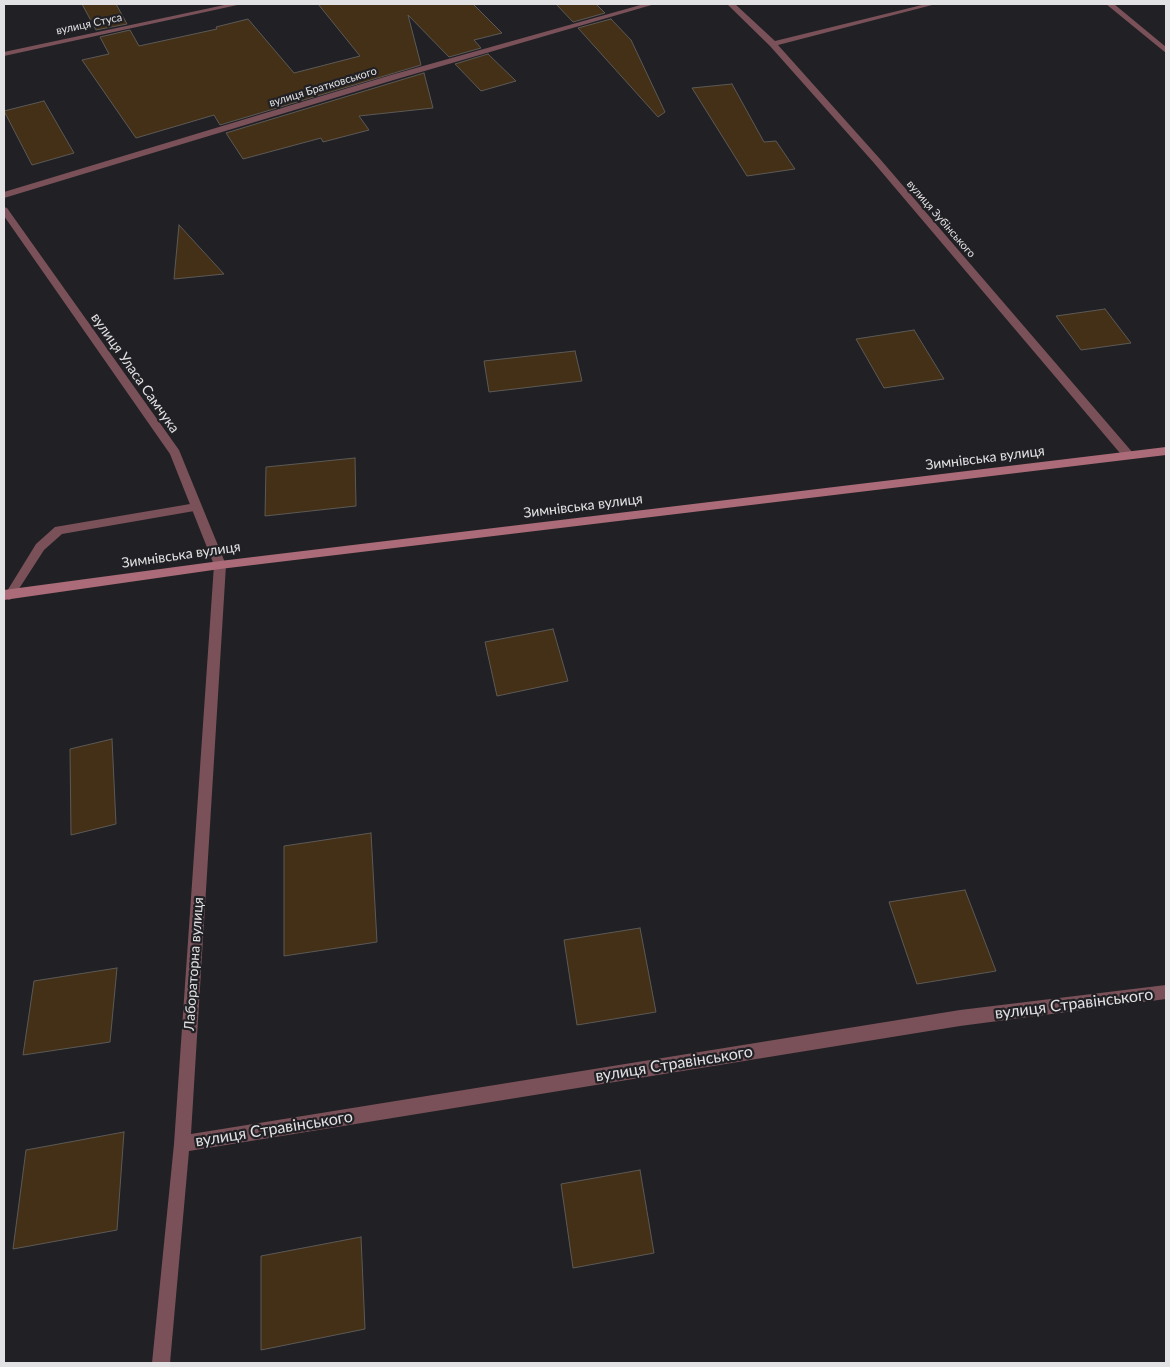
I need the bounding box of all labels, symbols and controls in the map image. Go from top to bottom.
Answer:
street label: вулиця Стуса [55,11,123,37]
street label: вулиця Братковського [268,64,378,110]
street label: вулиця Зубінського [904,178,978,260]
street label: вулиця Уласа Самчука [87,310,183,436]
street label: Зимнівська вулиця [924,442,1046,474]
street label: Зимнівська вулиця [522,490,644,522]
street label: Зимнівська вулиця [120,538,242,572]
street label: Лабораторна вулиця [181,897,207,1031]
street label: вулиця Стравінського [994,985,1154,1023]
street label: вулиця Стравінського [594,1042,754,1086]
street label: вулиця Стравінського [194,1107,354,1151]

